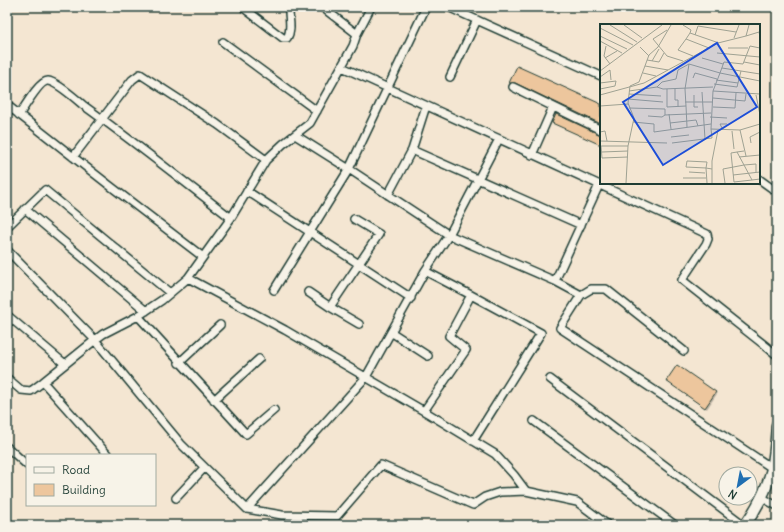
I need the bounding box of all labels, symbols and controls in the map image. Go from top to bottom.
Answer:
inset map [600,24,760,184]
legend [26,454,156,506]
text: Road [62,462,90,477]
north arrow [718,466,758,506]
text: Building [62,482,106,497]
text: N [726,487,740,502]

